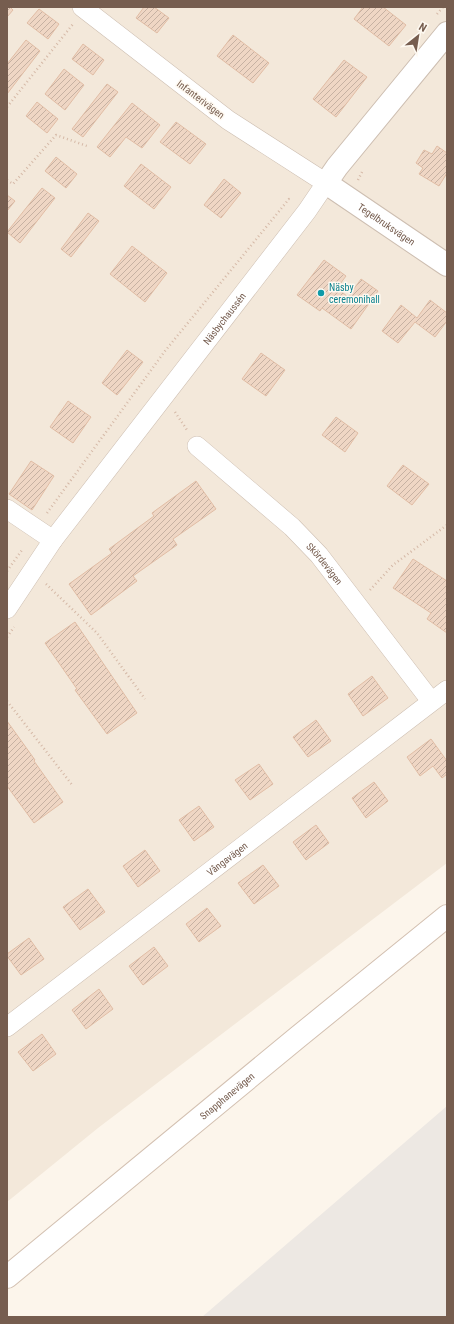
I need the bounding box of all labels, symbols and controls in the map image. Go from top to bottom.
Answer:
north arrow [398,16,438,56]
text: N [417,20,429,35]
street label: Infanterivägen [175,78,227,121]
street label: Tegelbruksvägen [356,201,417,248]
place label: Näsby ceremonihall [329,282,380,305]
marker: Näsby ceremonihall [316,288,326,298]
street label: Näsbychaussén [201,290,248,347]
street label: Skördevägen [304,541,345,587]
street label: Vångavägen [205,840,250,878]
street label: Snapphanevägen [198,1070,257,1122]

